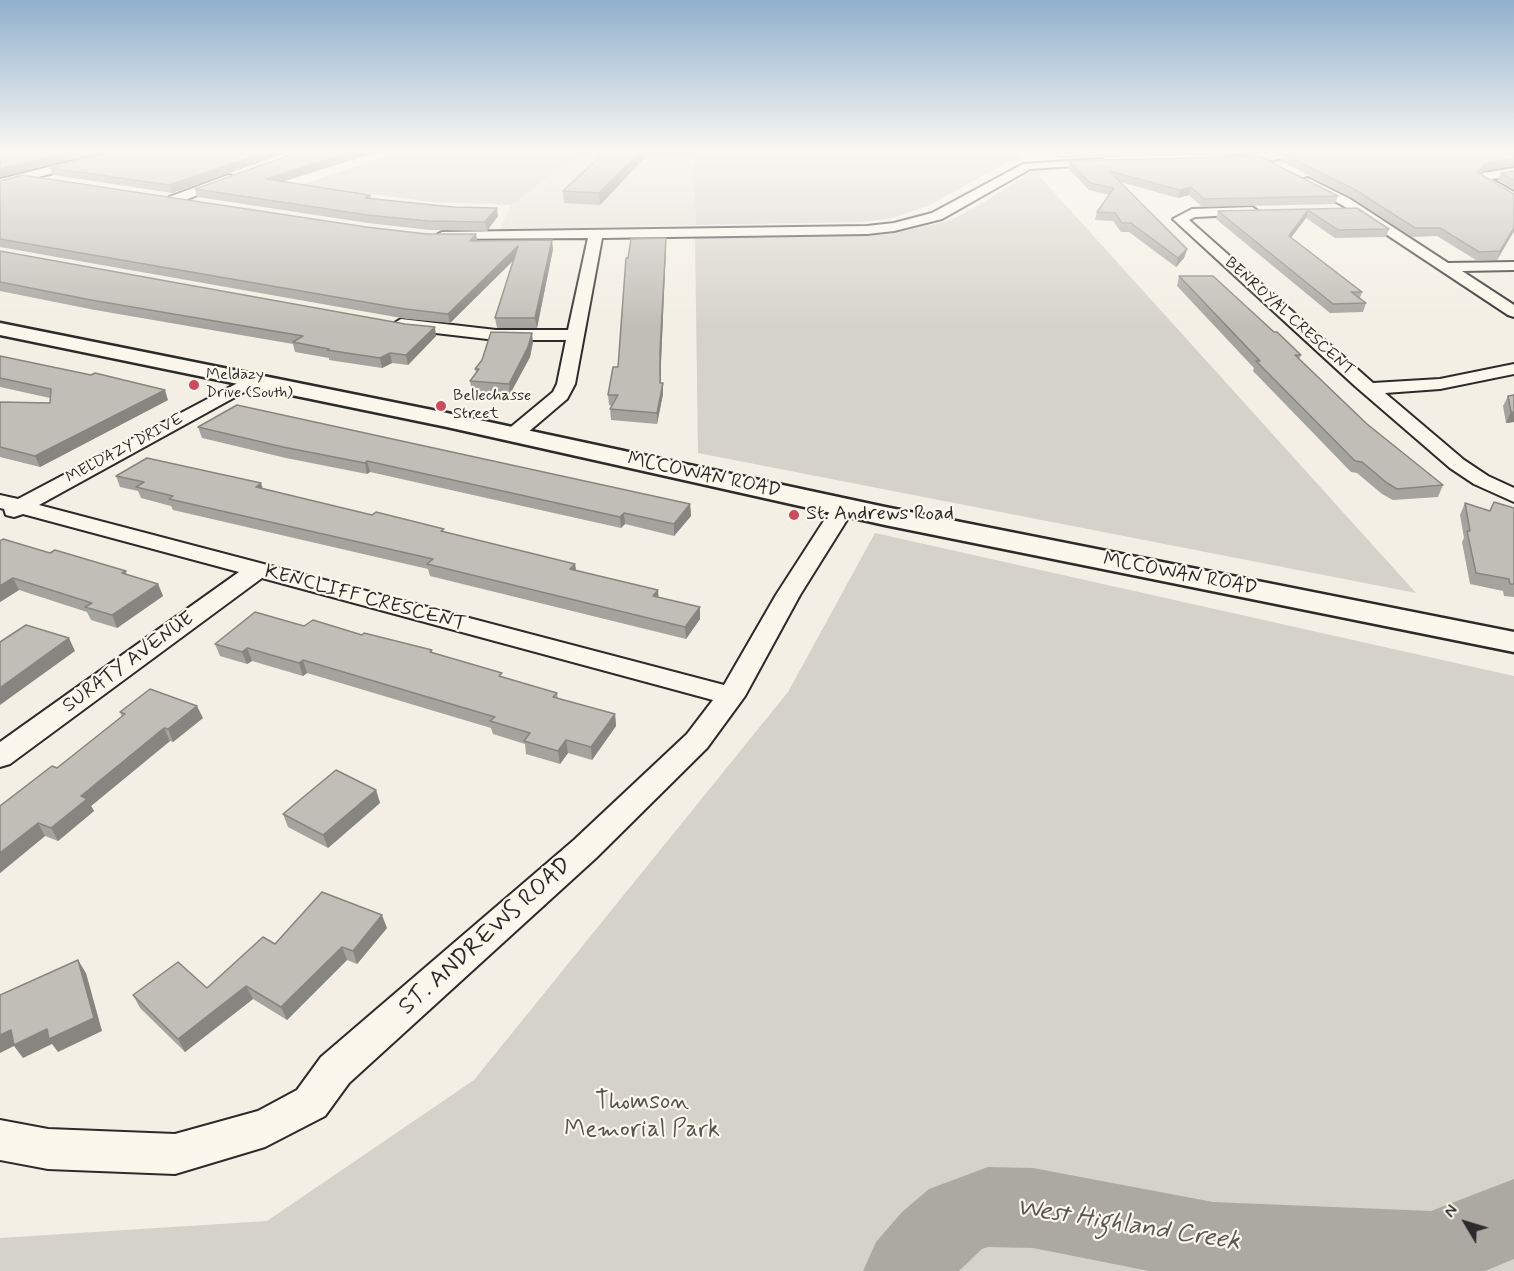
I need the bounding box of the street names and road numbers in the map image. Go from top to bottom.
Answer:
street label: BENROYAL CRESCENT [1220,254,1358,380]
street label: MELDAZY DRIVE [63,410,187,488]
street label: MCCOWAN ROAD [625,448,783,504]
street label: MCCOWAN ROAD [1101,548,1259,602]
street label: KENCLIFF CRESCENT [262,561,468,637]
street label: SURATY AVENUE [59,607,199,719]
street label: ST. ANDREWS ROAD [394,852,578,1022]

